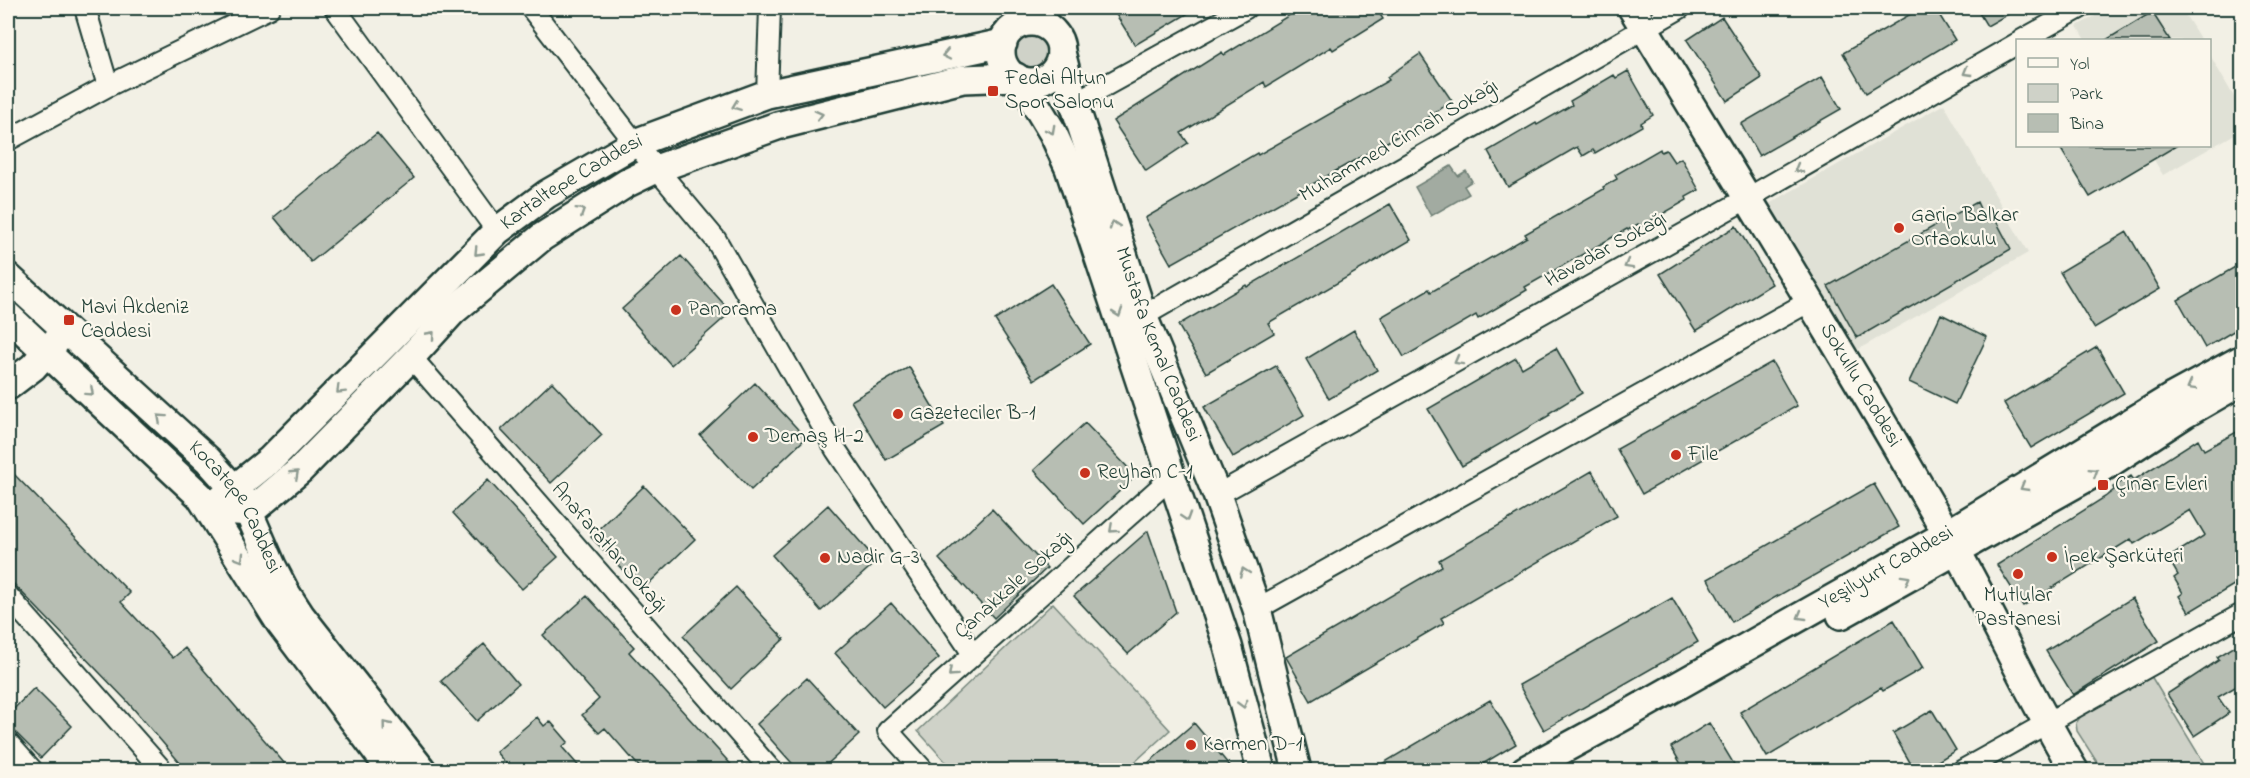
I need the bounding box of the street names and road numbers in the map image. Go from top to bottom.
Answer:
street label: Muhammed Cinnah Sokağı [1294,72,1505,212]
street label: Kartaltepe Caddesi [494,127,647,238]
street label: Havadar Sokağı [1539,204,1673,298]
street label: Mustafa Kemal Caddesi [1107,243,1208,446]
street label: Sokullu Caddesi [1812,318,1909,453]
street label: Kocatepe Caddesi [181,434,288,579]
street label: Anafaratlar Sokağı [542,476,674,621]
street label: Yeşilyurt Caddesi [1814,518,1959,618]
street label: Çanakkale Sokağı [948,524,1081,648]

